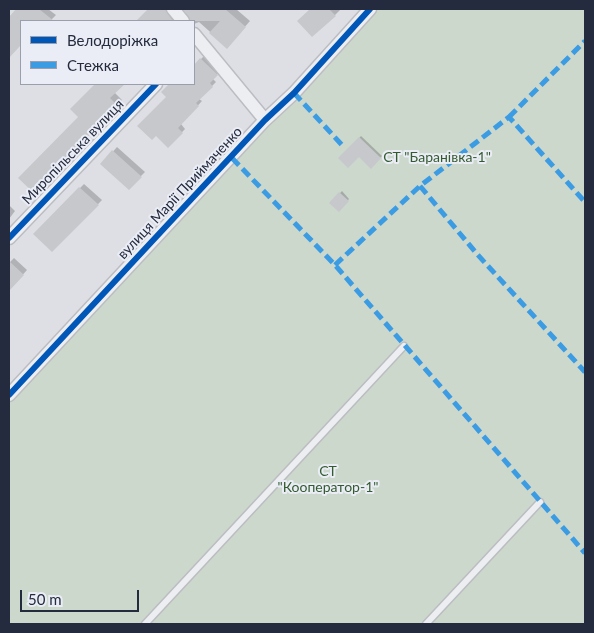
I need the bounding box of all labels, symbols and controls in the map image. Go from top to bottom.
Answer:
legend [20,20,195,85]
text: Велодоріжка [67,31,158,49]
text: Стежка [67,56,119,74]
street label: Миропільська вулиця [19,96,127,208]
street label: вулиця Марії Приймаченко [114,123,246,263]
park label: СТ "Баранівка-1" [383,149,491,165]
park label: СТ "Кооператор-1" [278,463,378,496]
scale bar [22,580,141,612]
text: 50 m [28,590,62,608]

